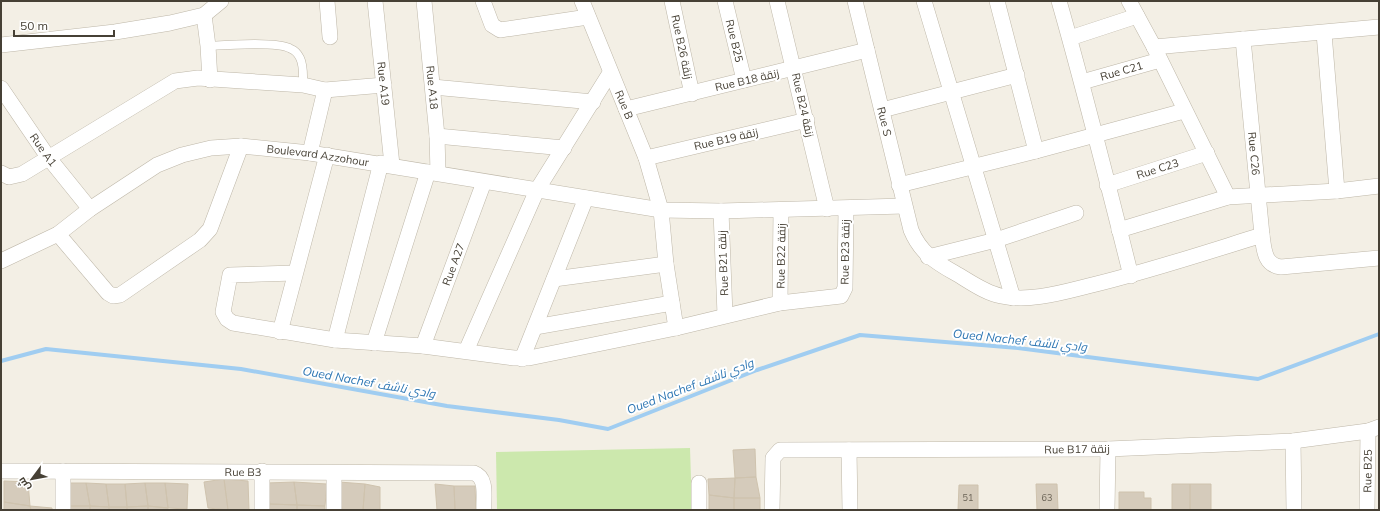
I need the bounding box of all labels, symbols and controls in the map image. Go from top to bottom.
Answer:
scale bar [14,12,114,38]
street label: Rue B26 زنقة [668,13,696,81]
text: 50 m [20,18,48,33]
street label: Rue B25 [723,18,747,64]
street label: Rue C21 [1099,58,1144,84]
street label: Rue A19 [374,61,393,106]
street label: Rue A18 [423,65,441,111]
street label: Rue B18 زنقة [713,66,781,94]
street label: Rue B24 زنقة [789,71,817,139]
street label: Rue B [612,88,636,121]
street label: Rue S [874,105,895,138]
street label: Rue B19 زنقة [692,125,760,153]
street label: Rue A1 [27,131,60,169]
street label: Rue C26 [1245,131,1263,176]
street label: Boulevard Azzohour [266,142,370,169]
street label: Rue C23 [1135,156,1180,182]
street label: Rue B23 زنقة [837,219,853,285]
street label: Rue B22 زنقة [773,223,789,289]
street label: Rue B21 زنقة [715,230,731,296]
street label: Rue A27 [439,241,468,288]
water label: Oued Nachef وادي ناشف [952,326,1089,358]
water label: Oued Nachef وادي ناشف [624,354,758,420]
water label: Oued Nachef وادي ناشف [301,363,438,404]
street label: Rue B17 زنقة [1044,441,1110,457]
street label: Rue B25 [1360,449,1375,493]
north arrow [12,459,52,499]
street label: Rue B3 [224,465,261,479]
text: ش [14,475,33,494]
house number: 51 [963,492,973,503]
house number: 63 [1042,492,1052,503]

